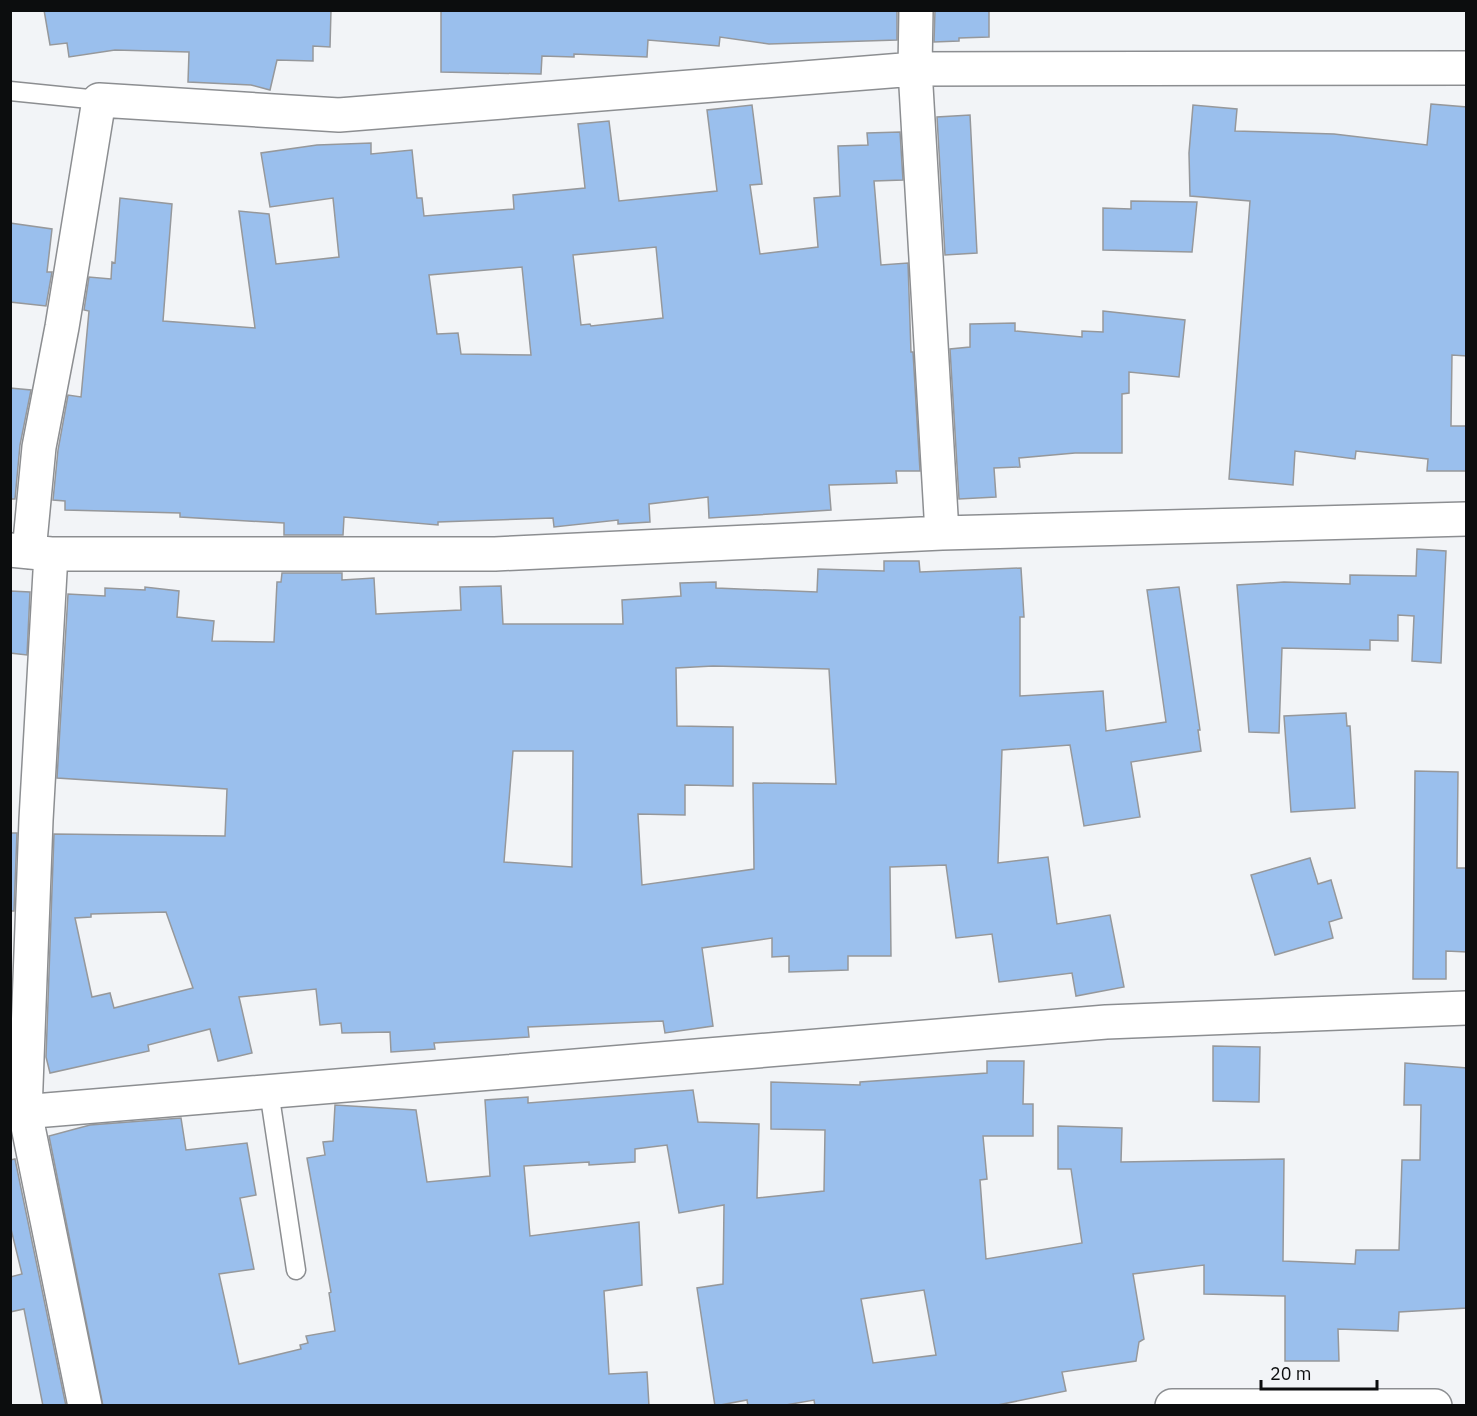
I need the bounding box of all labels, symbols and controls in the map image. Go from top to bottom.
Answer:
scale bar [1261,1353,1376,1391]
text: 20 m [1270,1362,1312,1385]

